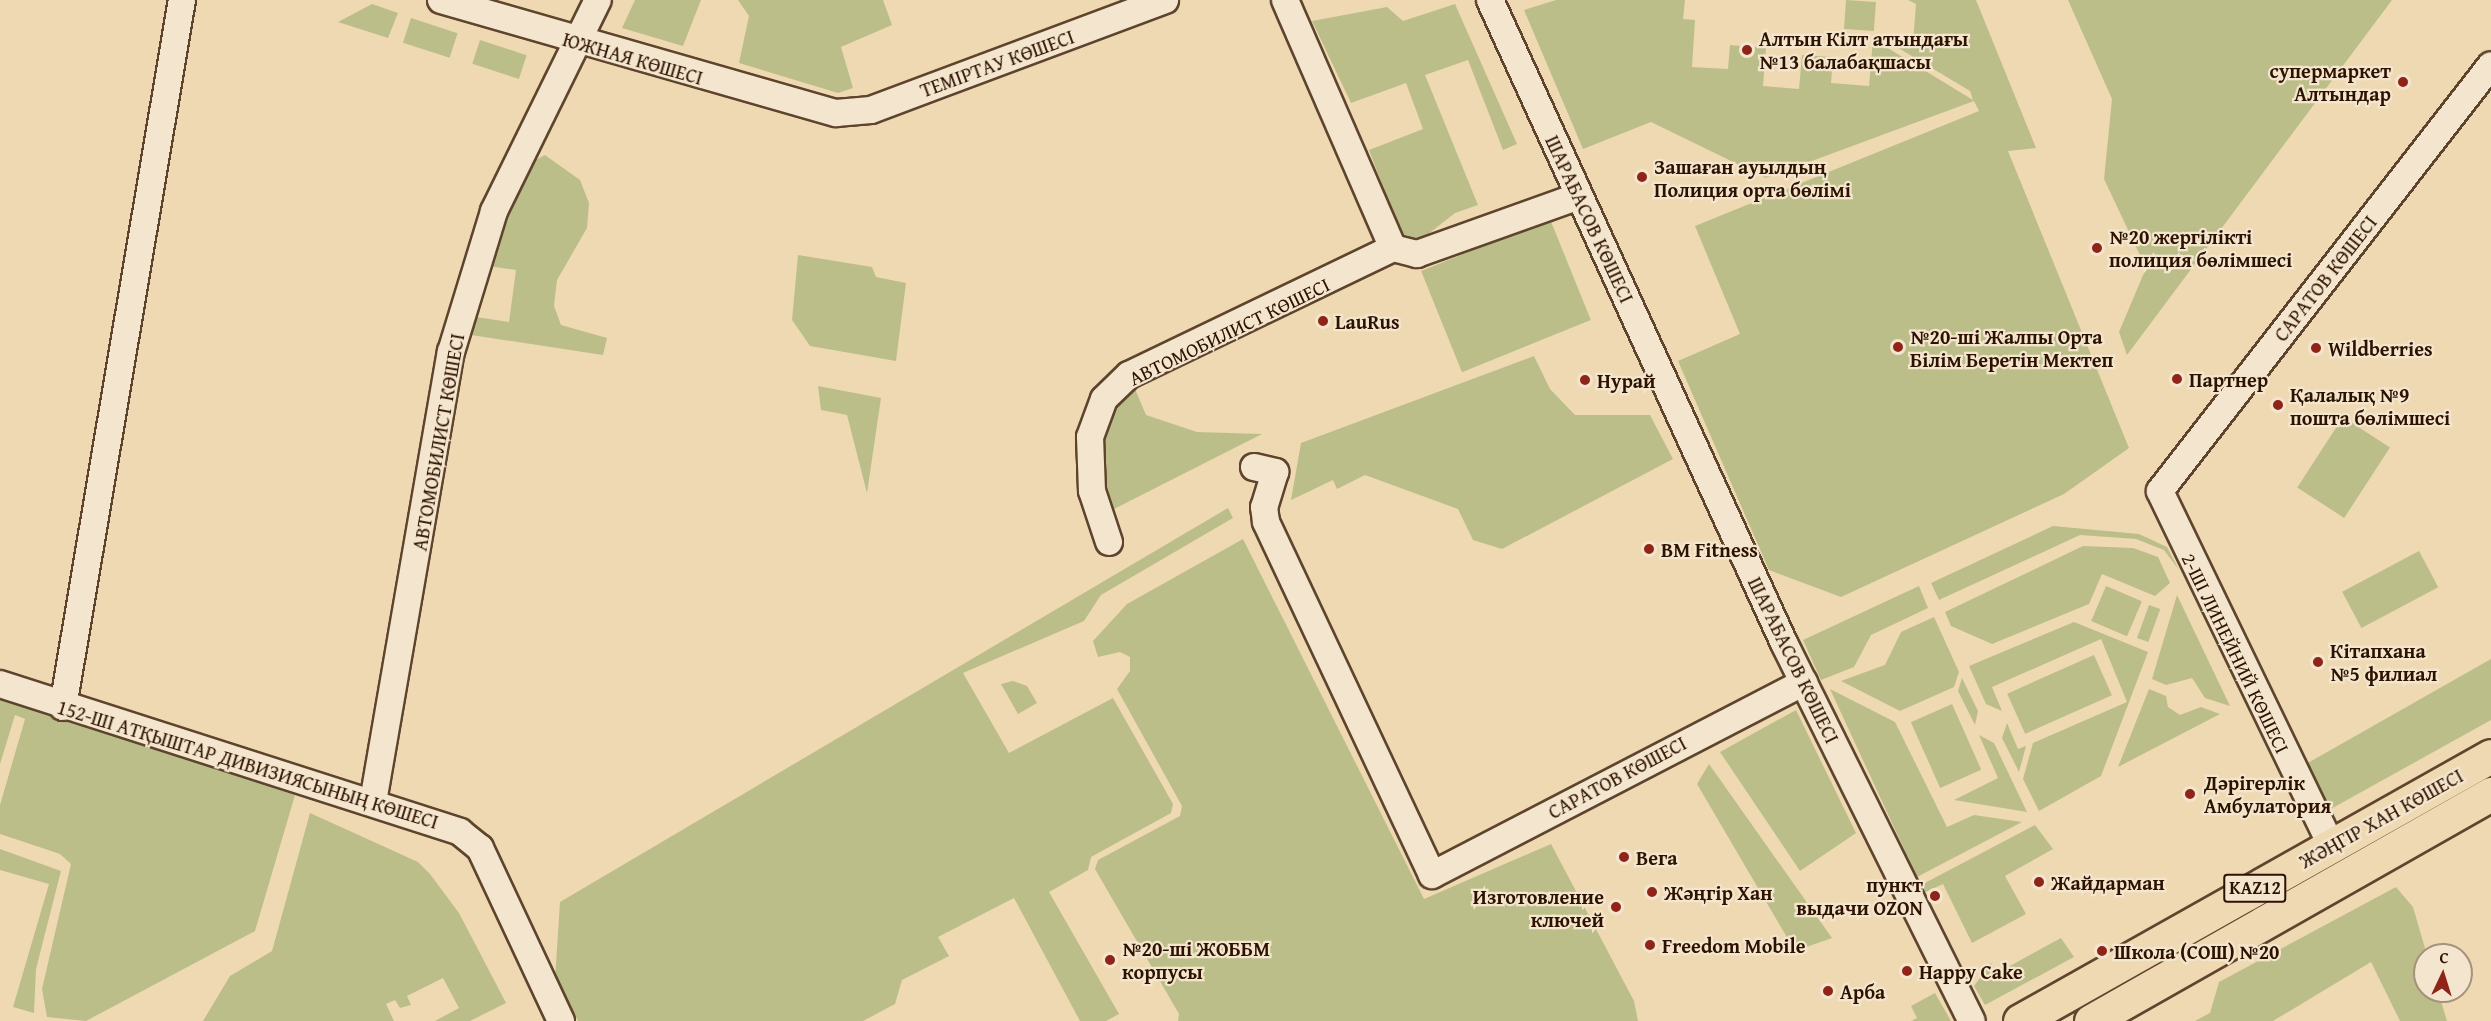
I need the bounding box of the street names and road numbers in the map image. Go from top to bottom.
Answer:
street label: ТЕМІРТАУ КӨШЕСІ [917,24,1077,102]
street label: ЮЖНАЯ КӨШЕСІ [560,27,706,89]
street label: ШАРАБАСОВ КӨШЕСІ [1541,131,1639,307]
street label: САРАТОВ КӨШЕСІ [2268,210,2382,346]
street label: АВТОМОБИЛИСТ КӨШЕСІ [1125,272,1333,390]
street label: АВТОМОБИЛИСТ КӨШЕСІ [407,331,469,553]
street label: 2-ШІ ЛИНЕЙНИЙ КӨШЕСІ [2177,549,2295,757]
street label: ШАРАБАСОВ КӨШЕСІ [1743,573,1845,747]
street label: 152-ШІ АТҚЫШТАР ДИВИЗИЯСЫНЫҢ КӨШЕСІ [54,694,442,834]
street label: САРАТОВ КӨШЕСІ [1544,730,1690,824]
street label: ЖӘҢГІР ХАН КӨШЕСІ [2295,763,2467,873]
road number: KAZ12 [2222,873,2288,903]

